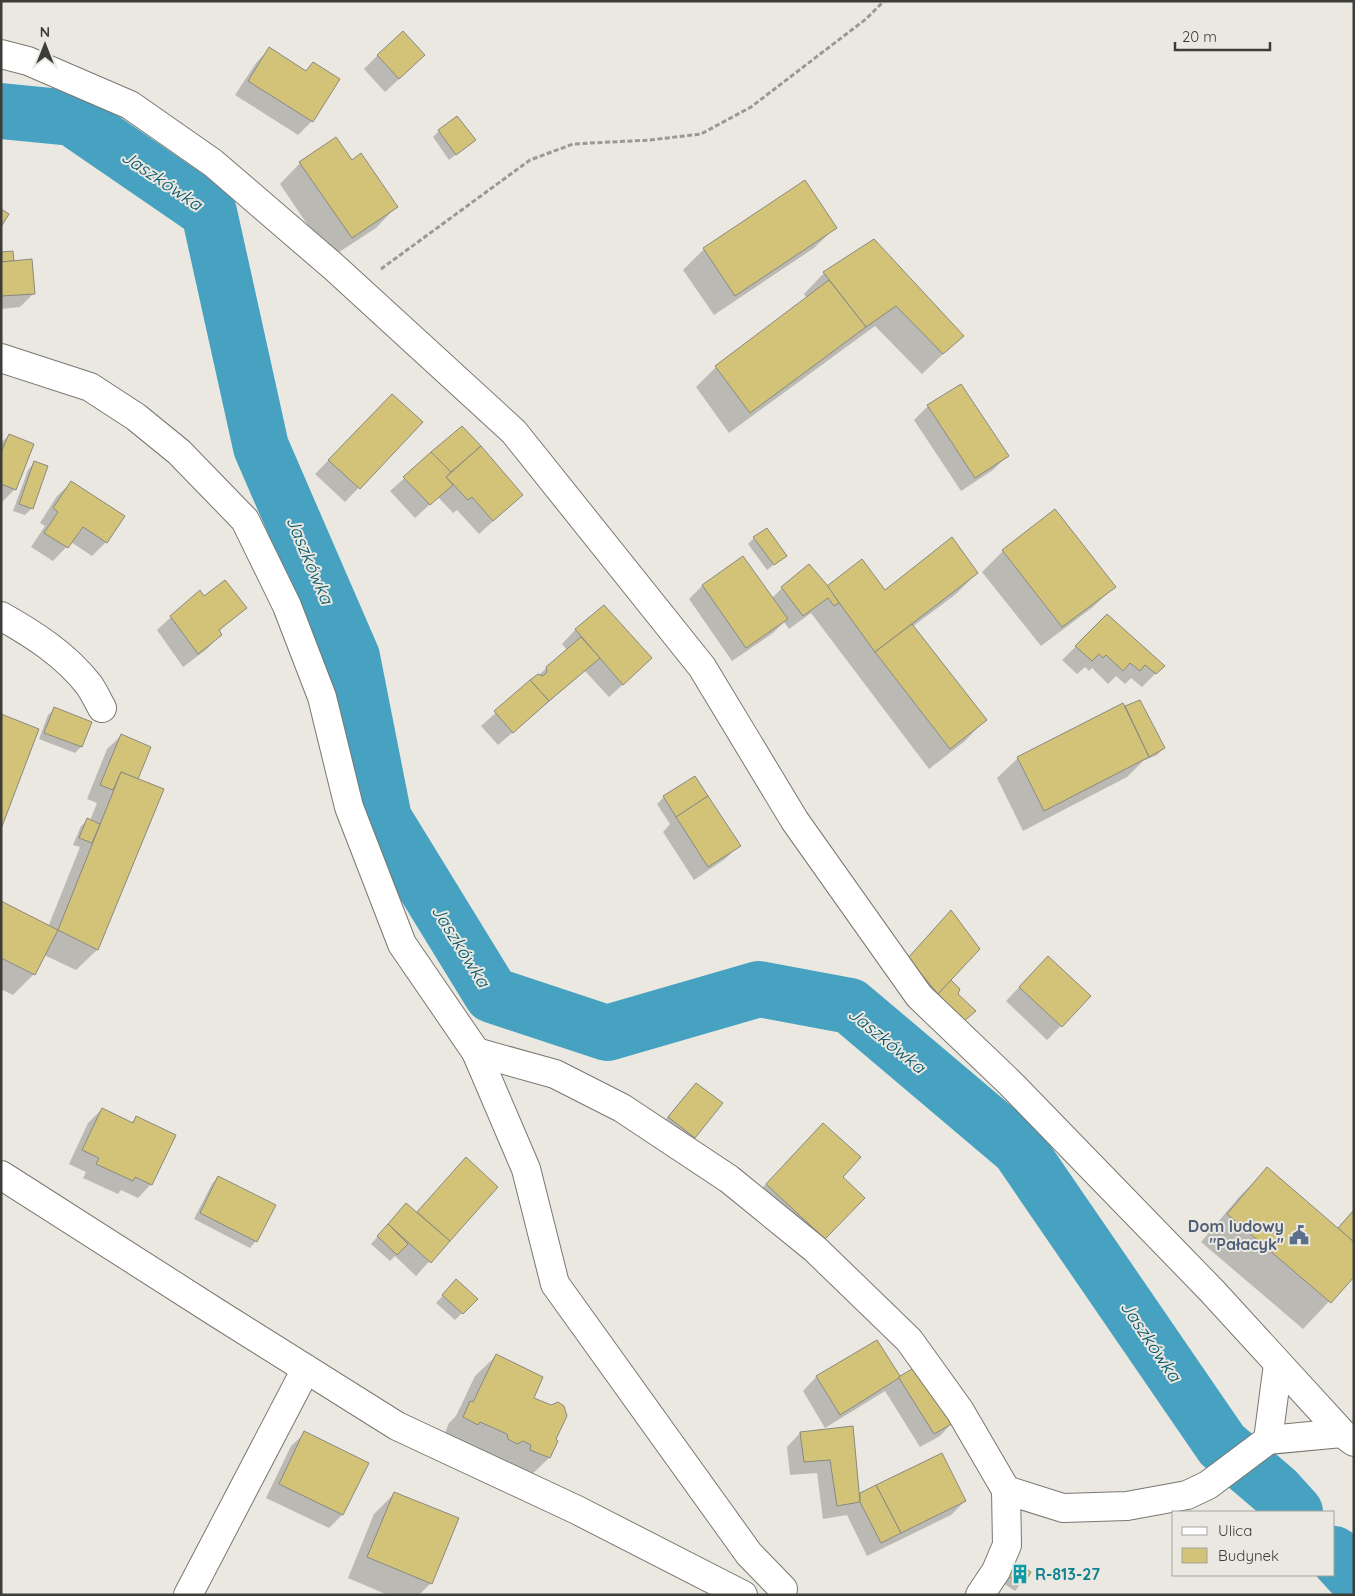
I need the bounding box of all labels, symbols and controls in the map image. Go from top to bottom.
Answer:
north arrow [20,20,70,70]
scale bar [1175,20,1270,52]
text: N [40,23,50,41]
text: 20 m [1182,27,1217,46]
water label: Jaszkówka [117,145,208,216]
water label: Jaszkówka [281,513,339,608]
water label: Jaszkówka [427,901,496,992]
water label: Jaszkówka [844,1002,931,1079]
place label: Dom ludowy "Pałacyk" [1188,1216,1284,1254]
public building icon: Dom ludowy "Pałacyk" [1288,1224,1310,1246]
water label: Jaszkówka [1116,1296,1187,1387]
legend [1172,1511,1335,1576]
text: Ulica [1218,1521,1252,1540]
text: Budynek [1218,1546,1279,1565]
building icon: R-813-27 [1009,1563,1031,1585]
place label: R-813-27 [1035,1564,1100,1584]

